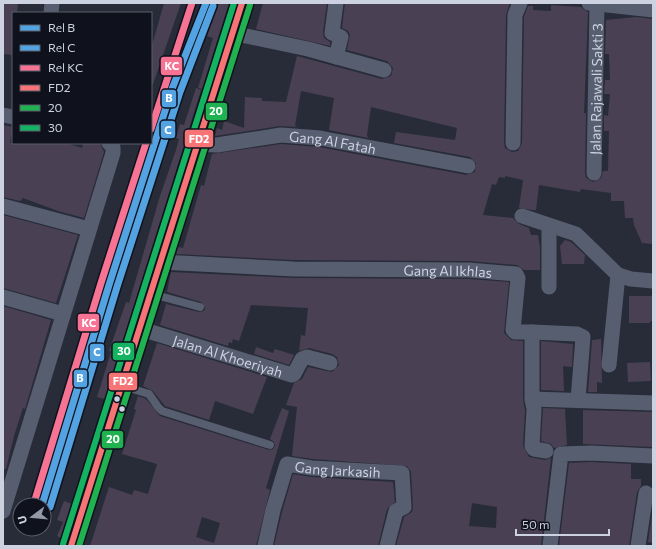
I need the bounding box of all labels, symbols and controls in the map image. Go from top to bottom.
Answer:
legend [12,12,152,144]
text: Rel B [48,20,75,34]
street label: Jalan Rajawali Sakti 3 [586,23,605,155]
text: Rel C [48,40,76,54]
line badge: KC [160,56,183,76]
text: KC [165,59,180,72]
text: Rel KC [48,60,83,74]
text: FD2 [48,80,71,94]
line badge: B [161,89,177,108]
text: B [165,91,173,104]
text: 20 [48,100,63,114]
line badge: 20 [205,102,228,121]
text: 20 [209,104,223,117]
text: 30 [48,120,63,134]
line badge: C [160,120,176,139]
text: C [164,123,172,136]
street label: Gang Al Fatah [289,127,378,157]
line badge: FD2 [184,129,214,148]
text: FD2 [189,132,209,145]
street label: Gang Al Ikhlas [403,261,493,280]
line badge: KC [77,313,100,332]
text: KC [82,316,97,329]
street label: Jalan Al Khoeriyah [171,331,285,380]
line badge: 30 [112,342,135,361]
line badge: C [89,343,105,362]
text: 30 [117,344,131,357]
text: C [93,345,101,358]
line badge: B [73,369,88,388]
text: B [76,371,84,384]
line badge: FD2 [108,372,138,391]
text: FD2 [113,374,133,387]
unlabelled marker [112,394,122,404]
unlabelled marker [117,404,127,414]
line badge: 20 [101,430,124,449]
text: 20 [106,432,120,445]
street label: Gang Jarkasih [294,457,381,480]
north arrow [12,497,52,537]
scale bar [516,511,609,537]
text: U [15,514,29,526]
text: 50 m [522,517,550,531]

